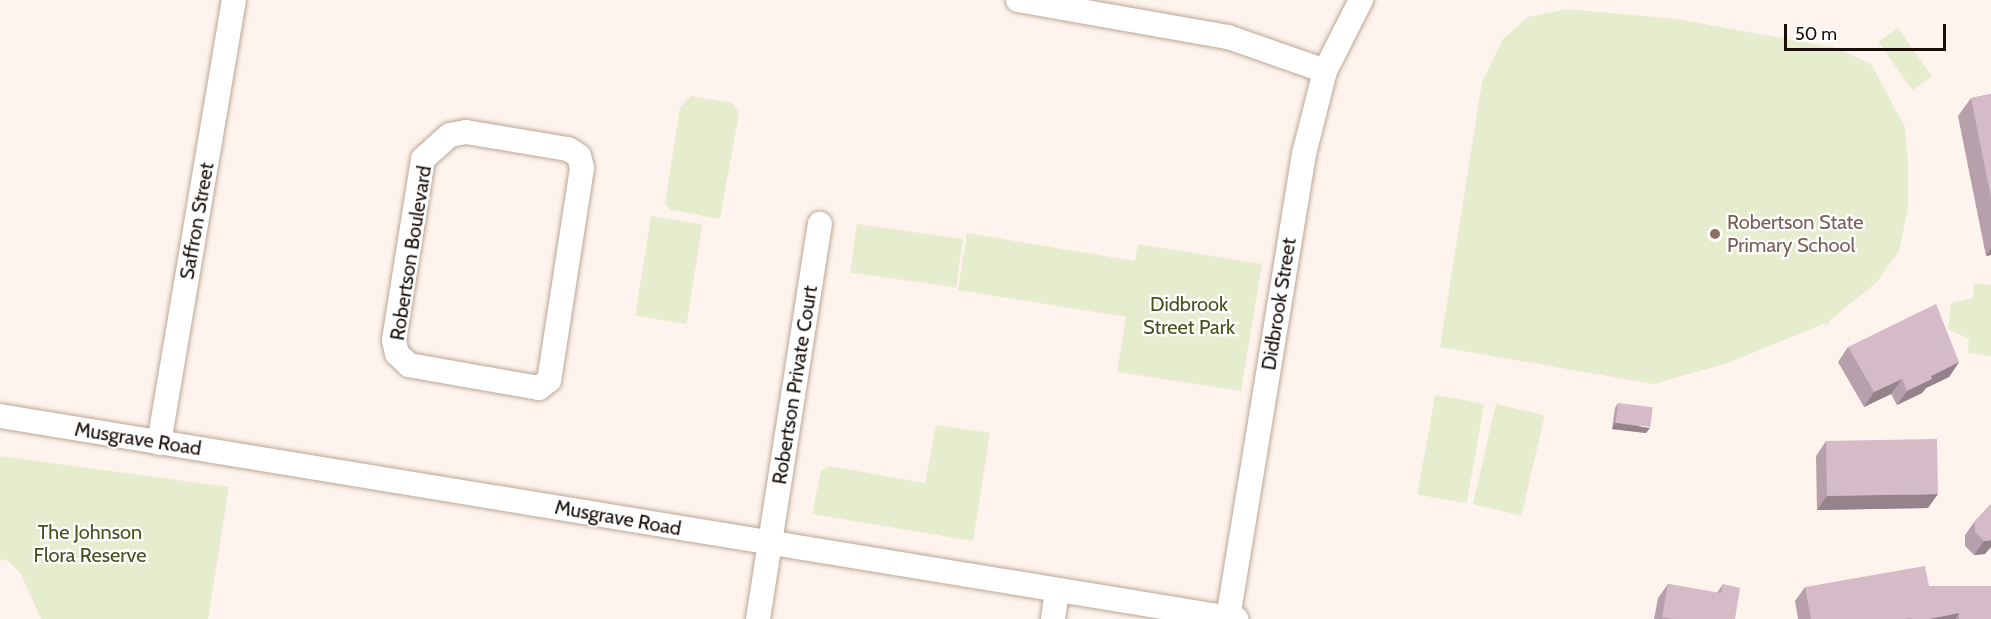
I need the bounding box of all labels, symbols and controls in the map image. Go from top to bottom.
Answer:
scale bar [1787,12,1949,50]
text: 50 m [1795,23,1837,45]
street label: Saffron Street [175,161,219,281]
street label: Robertson Boulevard [385,164,437,342]
place label: Robertson State Primary School [1727,210,1863,257]
marker: Robertson State Primary School [1708,227,1722,241]
street label: Didbrook Street [1257,236,1301,372]
street label: Robertson Private Court [767,284,823,486]
park label: Didbrook Street Park [1143,292,1235,339]
street label: Musgrave Road [73,417,203,461]
street label: Musgrave Road [553,495,683,541]
park label: The Johnson Flora Reserve [33,520,147,567]

